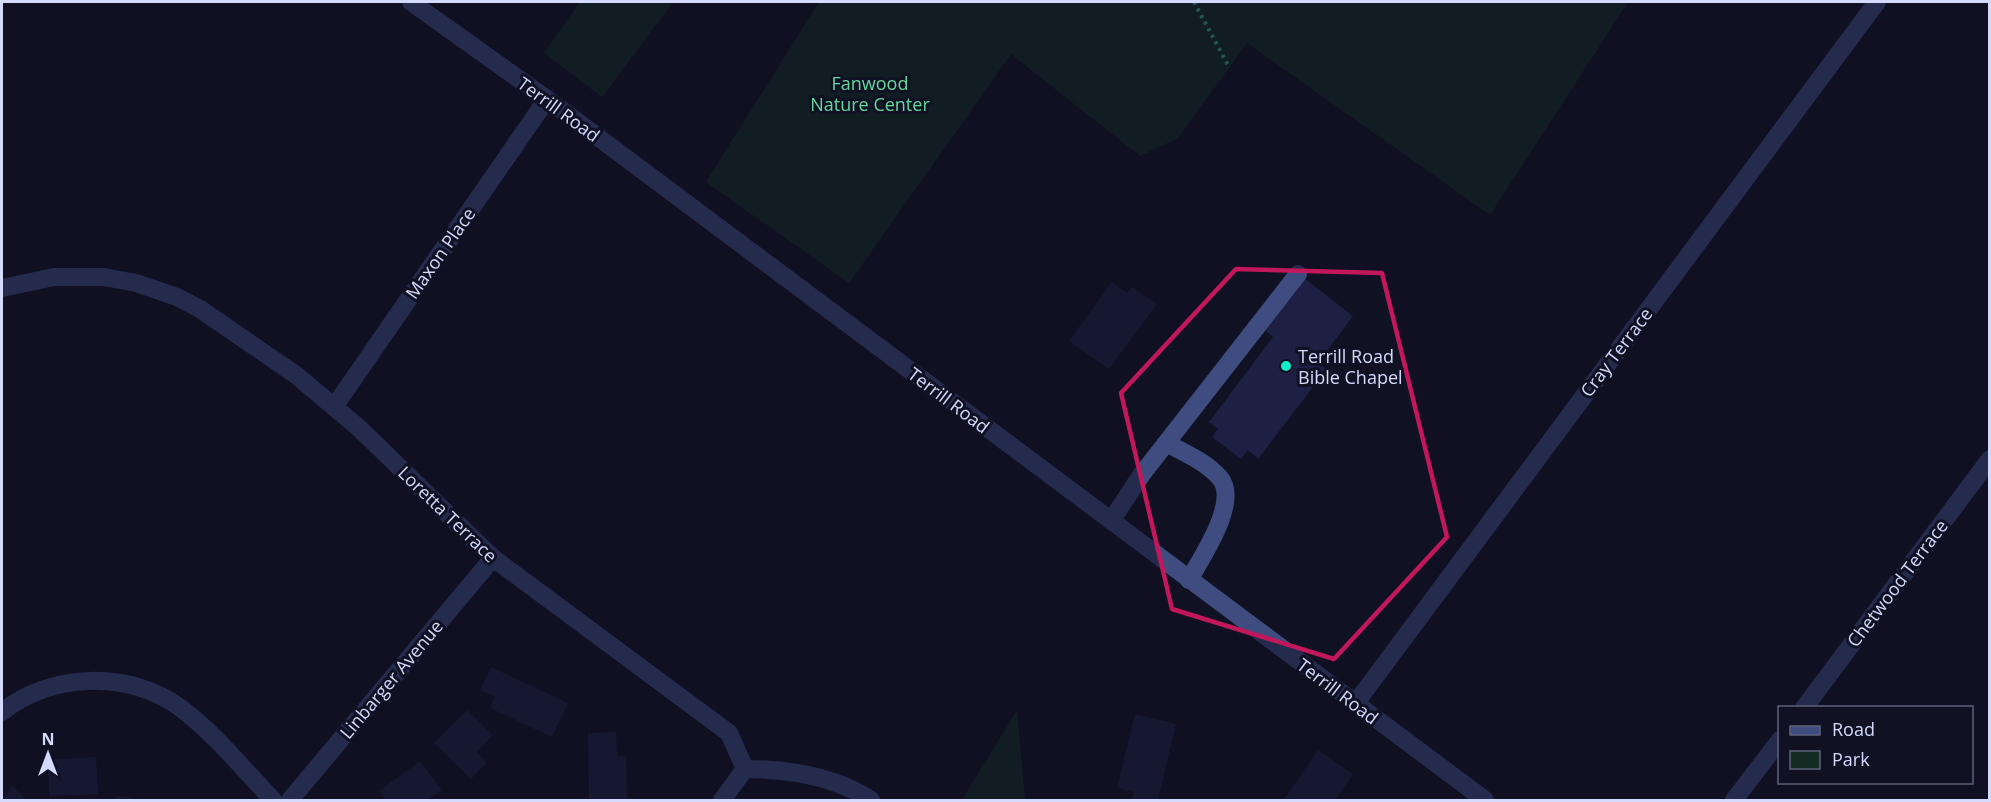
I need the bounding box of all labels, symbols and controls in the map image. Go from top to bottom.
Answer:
street label: Terrill Road [513,71,605,147]
park label: Fanwood Nature Center [810,71,930,116]
street label: Maxon Place [400,203,480,303]
street label: Cray Terrace [1575,303,1657,401]
place label: Terrill Road Bible Chapel [1298,344,1403,389]
marker: Terrill Road Bible Chapel [1279,359,1293,373]
street label: Terrill Road [903,362,995,438]
street label: Loretta Terrace [393,461,503,567]
street label: Chetwood Terrace [1841,514,1953,652]
street label: Linbarger Avenue [334,615,448,743]
street label: Terrill Road [1292,653,1384,729]
legend [1778,706,1973,784]
text: Road [1832,717,1875,741]
north arrow [18,724,78,784]
text: N [41,728,55,750]
text: Park [1832,747,1870,771]

